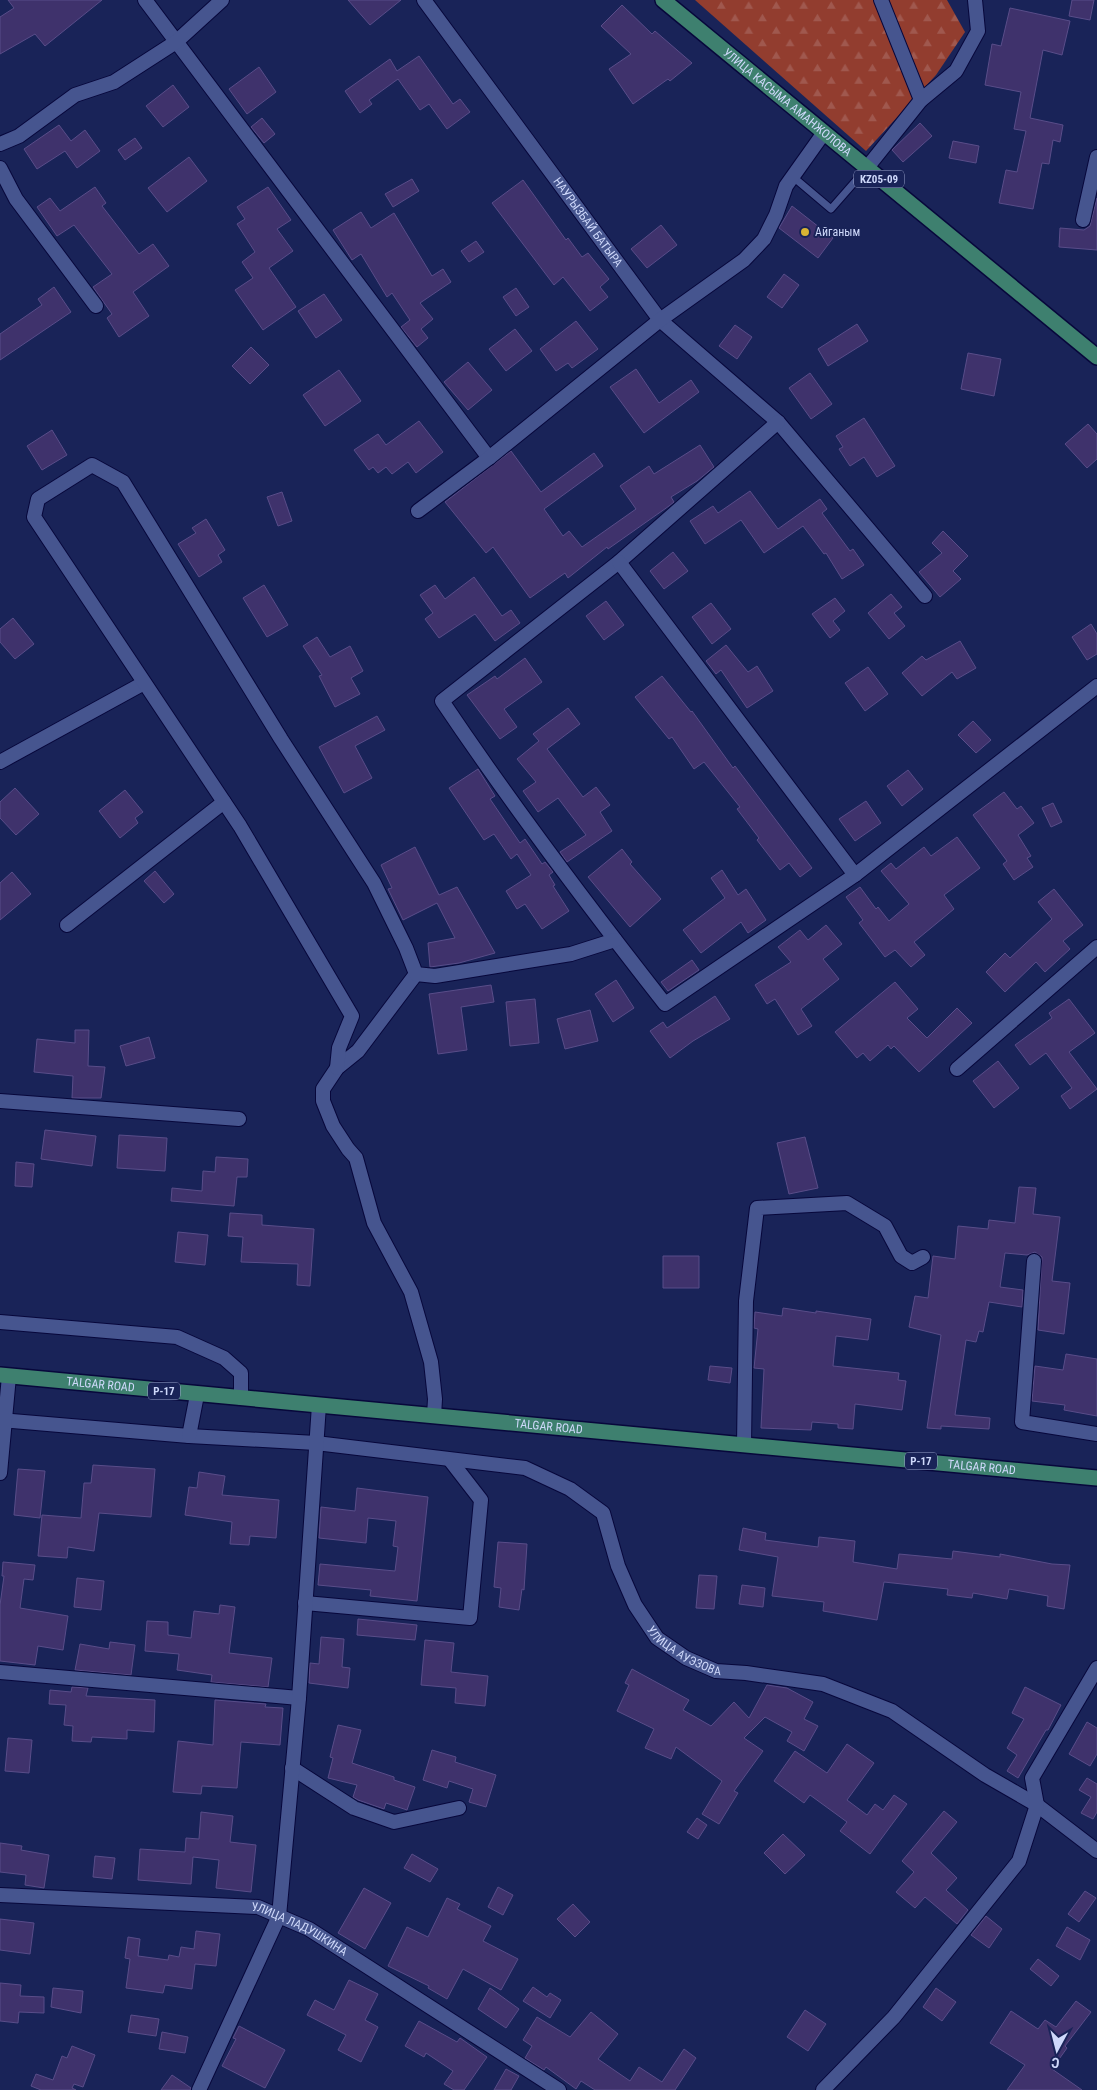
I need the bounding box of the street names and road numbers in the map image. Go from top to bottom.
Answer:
street label: УЛИЦА КАСЫМА АМАНЖОЛОВА [720,45,854,159]
road number: KZ05-09 [854,170,904,188]
street label: НАУРЫЗБАЙ БАТЫРА [550,175,625,270]
street label: TALGAR ROAD [66,1374,135,1395]
road number: P-17 [148,1382,180,1400]
street label: TALGAR ROAD [514,1416,583,1437]
road number: P-17 [905,1452,937,1470]
street label: TALGAR ROAD [947,1457,1017,1477]
street label: УЛИЦА АУЭЗОВА [644,1623,722,1678]
street label: УЛИЦА ЛАДУШКИНА [251,1900,350,1959]

